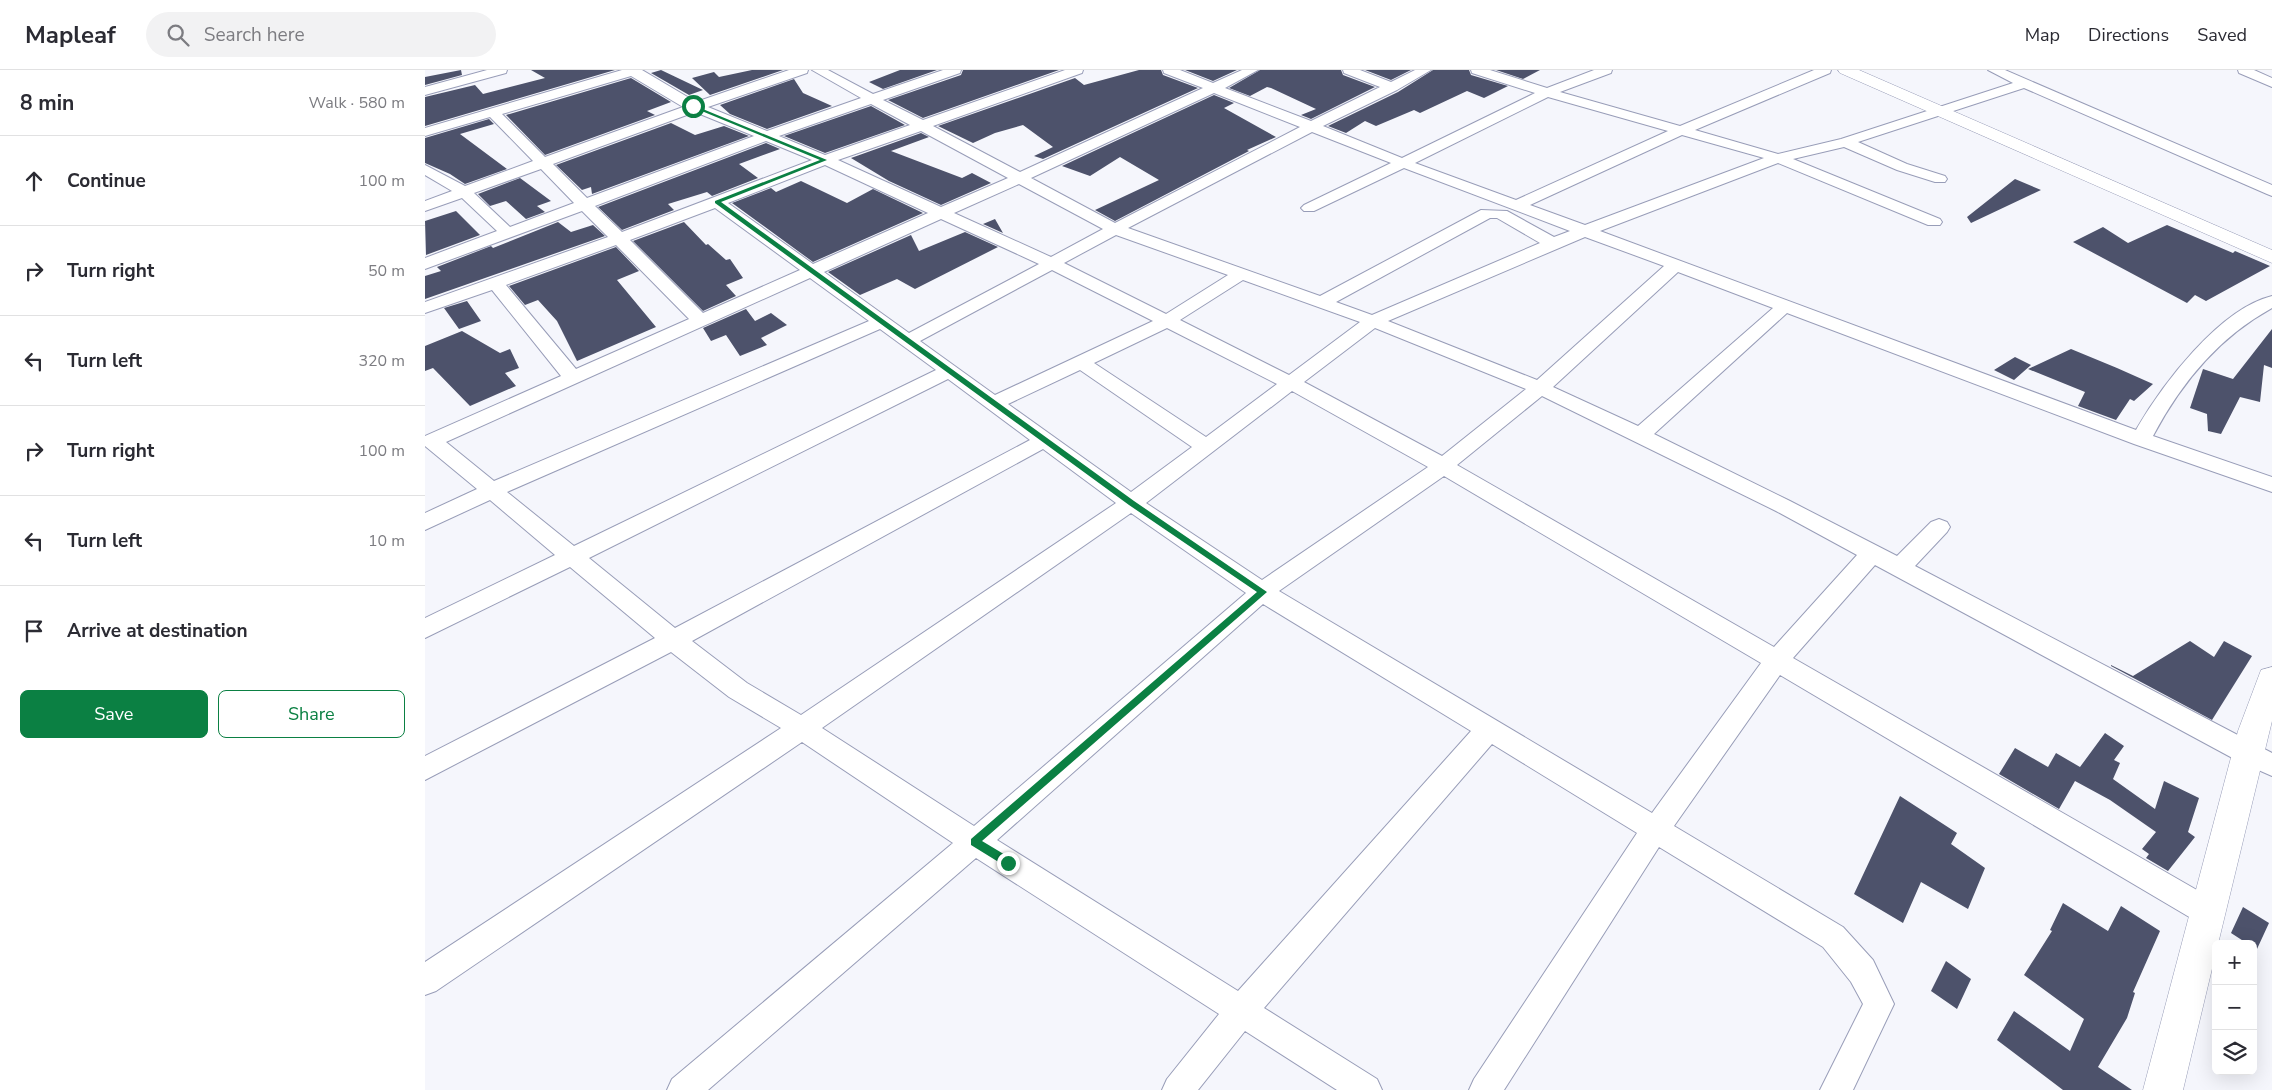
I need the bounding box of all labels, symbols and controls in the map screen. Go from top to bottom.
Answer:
search box [146,12,496,57]
text: Mapleaf [25,19,116,51]
icon: search [164,21,192,49]
text: Search here [204,22,305,48]
text: Map [2025,23,2060,47]
text: Directions [2088,23,2169,47]
text: Saved [2197,23,2247,47]
text: 8 min [20,89,74,117]
text: Walk · 580 m [309,92,405,114]
route start [682,95,705,118]
icon: ahead [20,167,48,195]
text: Continue [67,168,146,194]
text: 100 m [358,170,405,192]
icon: right [20,257,48,285]
text: Turn right [67,258,154,284]
text: 50 m [368,260,405,282]
icon: left [20,347,48,375]
text: Turn left [67,348,142,374]
text: 320 m [358,350,405,372]
icon: right [20,437,48,465]
text: Turn right [67,438,154,464]
text: 100 m [358,440,405,462]
icon: left [20,527,48,555]
text: Turn left [67,528,142,554]
text: 10 m [368,530,405,552]
icon: arrive [20,617,48,645]
text: Arrive at destination [67,618,248,644]
button: Save [20,690,208,738]
button: Share [218,690,405,738]
route end [997,852,1020,875]
map controls [2212,940,2257,1075]
button: + [2212,940,2257,985]
button: − [2212,985,2257,1030]
button: layers [2212,1030,2257,1075]

